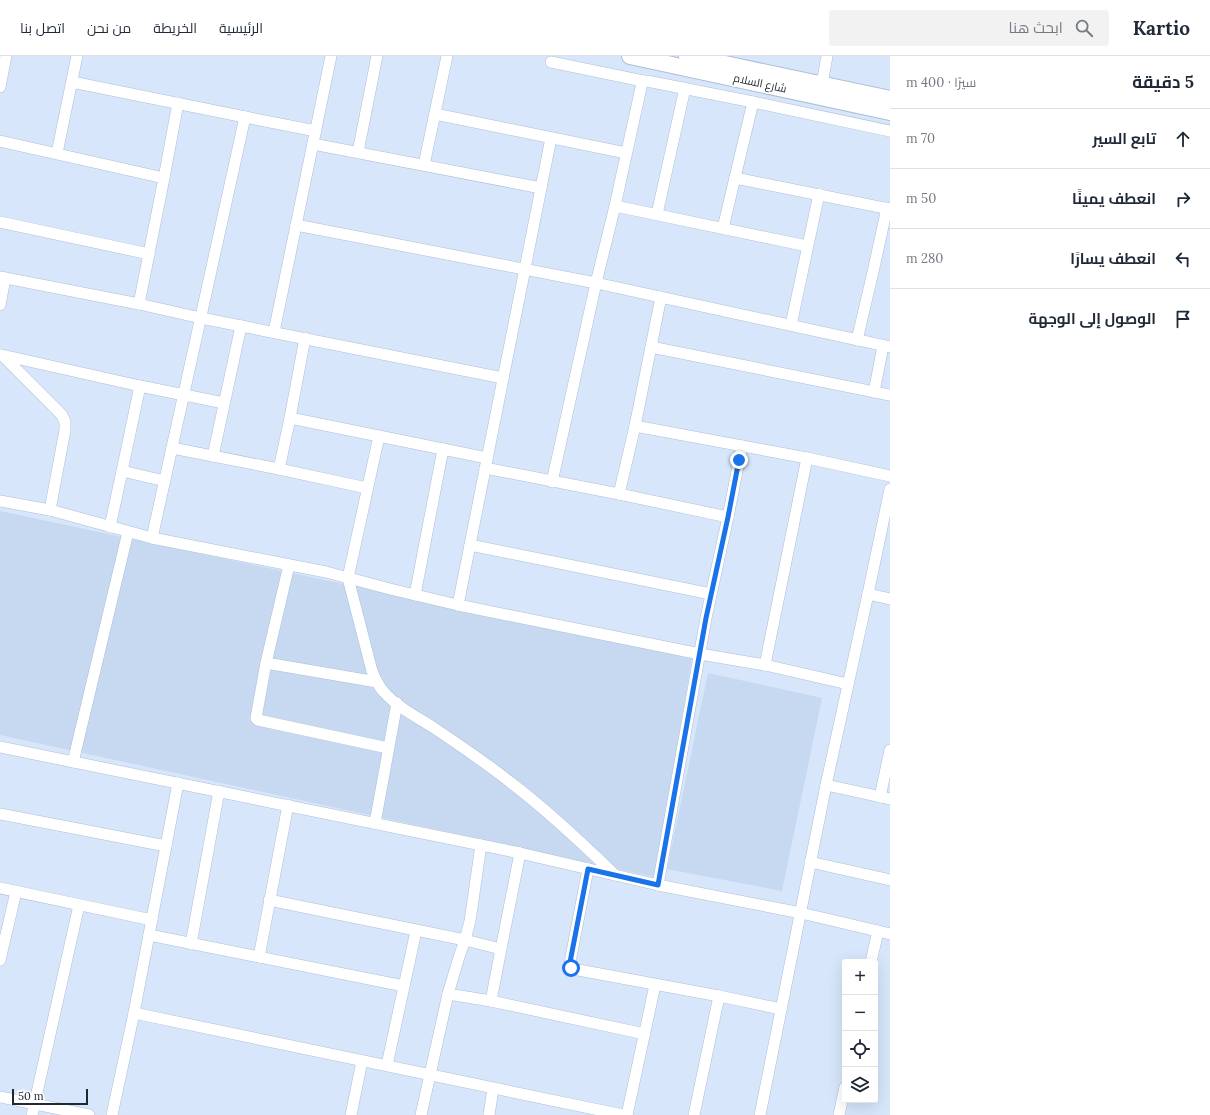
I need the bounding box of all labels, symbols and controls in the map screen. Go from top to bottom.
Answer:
search box [829,10,1109,46]
text: Kartio [1133,16,1190,40]
icon: search [1073,17,1095,39]
text: ابحث هنا [1009,18,1063,37]
text: اتصل بنا [20,19,65,37]
text: من نحن [87,19,131,37]
text: الخريطة [153,19,197,37]
text: الرئيسية [219,19,263,37]
street label: شارع السلام [732,71,788,96]
text: 5 دقيقة [1132,71,1194,93]
text: سيرًا · 400 m [906,74,976,91]
icon: ahead [1172,128,1194,150]
text: تابع السير [1092,129,1156,148]
text: 70 m [906,130,935,147]
icon: right [1172,188,1194,210]
text: انعطف يمينًا [1072,189,1156,208]
text: 50 m [906,190,936,207]
icon: left [1172,248,1194,270]
text: انعطف يسارًا [1070,249,1156,268]
text: 280 m [906,250,943,267]
icon: arrive [1172,308,1194,330]
text: الوصول إلى الوجهة [1029,309,1156,328]
route end [730,451,748,469]
route start [562,959,580,977]
map controls [842,959,878,1103]
button: + [842,959,878,995]
button: − [842,995,878,1031]
button: locate [842,1031,878,1067]
button: layers [842,1067,878,1103]
scale bar [12,1087,88,1106]
text: 50 m [18,1089,44,1103]

